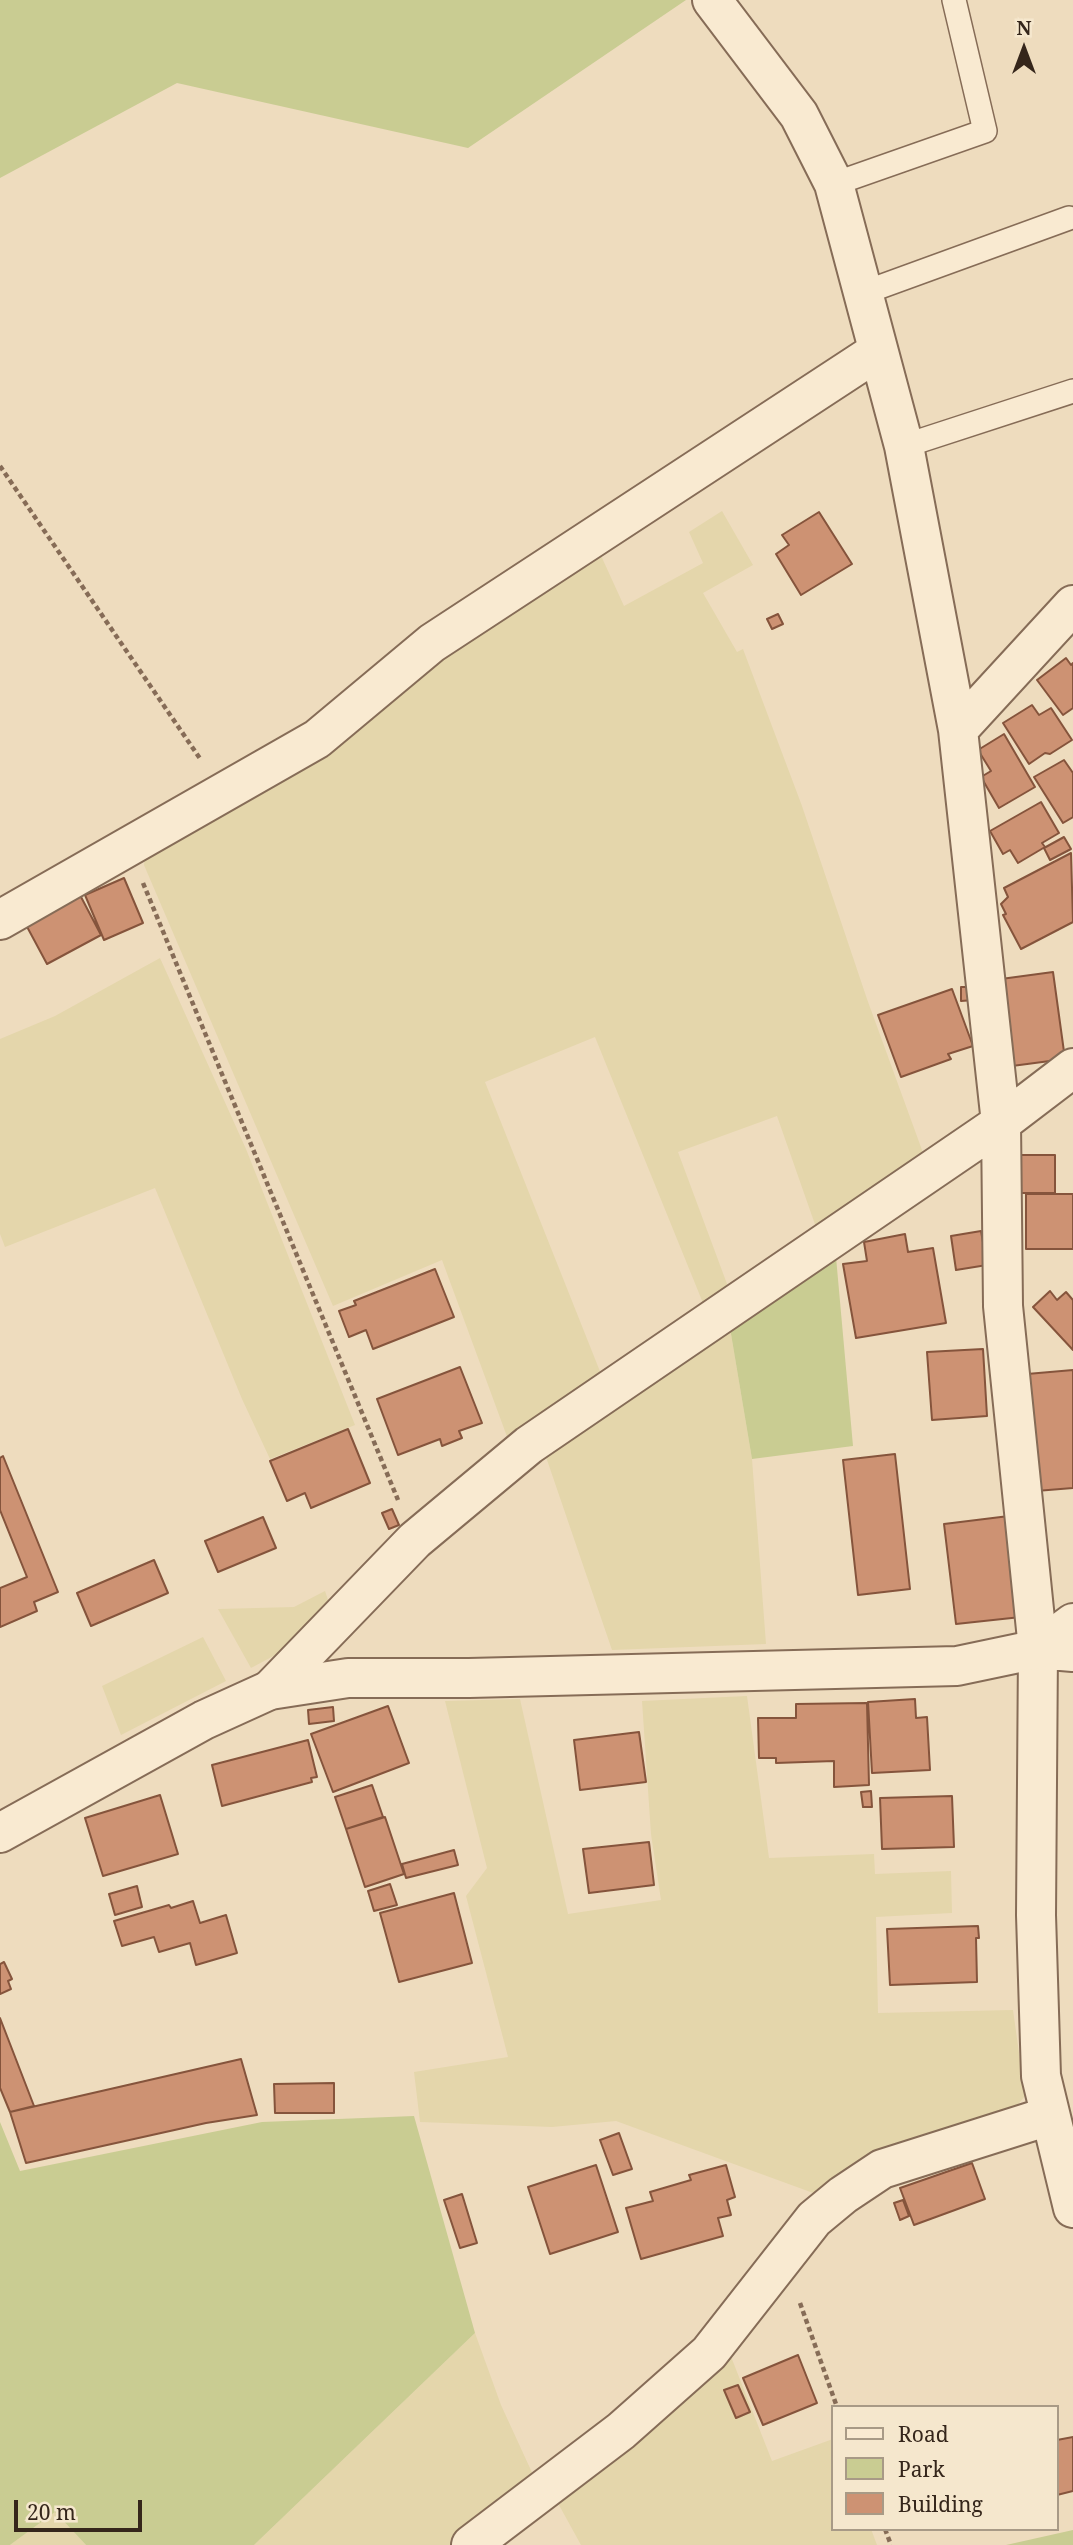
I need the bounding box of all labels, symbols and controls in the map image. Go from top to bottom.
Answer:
north arrow [989,14,1059,84]
text: N [1017,15,1031,41]
legend [832,2405,1059,2531]
text: Road [898,2420,949,2448]
text: Park [898,2455,945,2483]
scale bar [18,2486,145,2530]
text: Building [898,2490,983,2518]
text: 20 m [27,2498,76,2526]

